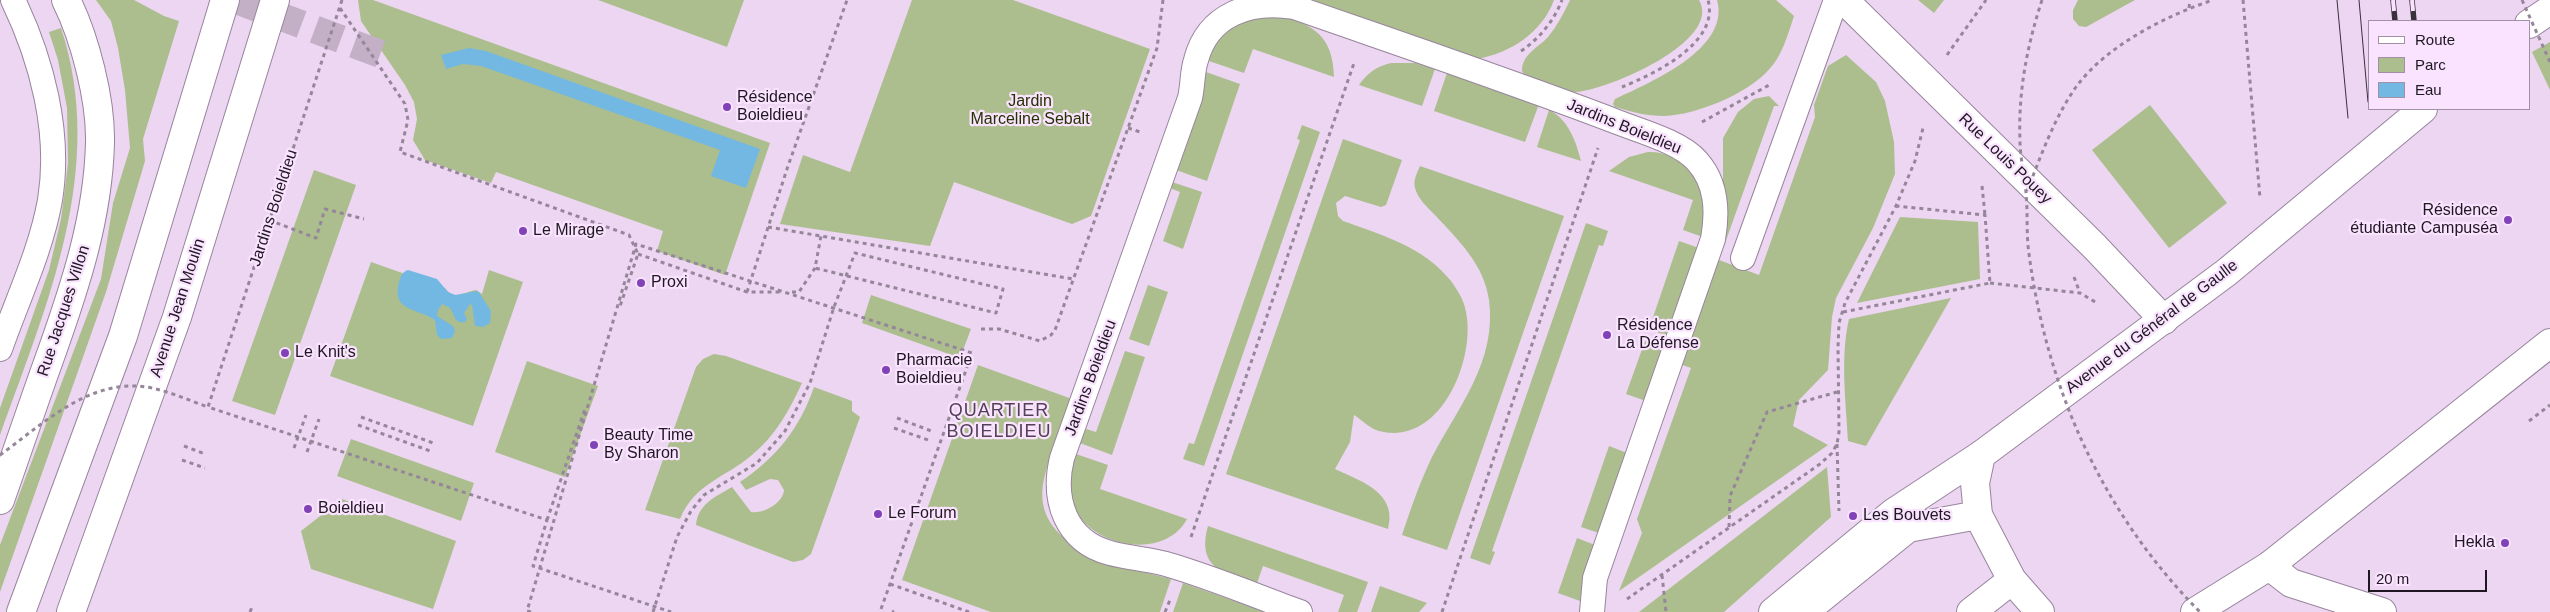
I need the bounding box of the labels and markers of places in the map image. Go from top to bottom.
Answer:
place label: Résidence Boieldieu [737,88,813,126]
marker: Résidence Boieldieu [721,101,733,113]
place label: Résidence étudiante Campuséa [2350,201,2498,239]
marker: Résidence étudiante Campuséa [2502,214,2514,226]
place label: Le Mirage [533,221,604,241]
marker: Le Mirage [517,225,529,237]
place label: Proxi [651,273,687,293]
marker: Proxi [635,277,647,289]
place label: Résidence La Défense [1617,316,1699,354]
marker: Résidence La Défense [1601,329,1613,341]
place label: Le Knit's [295,343,356,363]
marker: Le Knit's [279,347,291,359]
place label: Pharmacie Boieldieu [896,351,972,389]
marker: Pharmacie Boieldieu [880,364,892,376]
place label: Beauty Time By Sharon [604,426,693,464]
marker: Beauty Time By Sharon [588,439,600,451]
place label: Boieldieu [318,499,384,519]
marker: Boieldieu [302,503,314,515]
place label: Le Forum [888,504,956,524]
place label: Les Bouvets [1863,506,1951,526]
marker: Le Forum [872,508,884,520]
marker: Les Bouvets [1847,510,1859,522]
place label: Hekla [2454,533,2495,553]
marker: Hekla [2499,537,2511,549]

